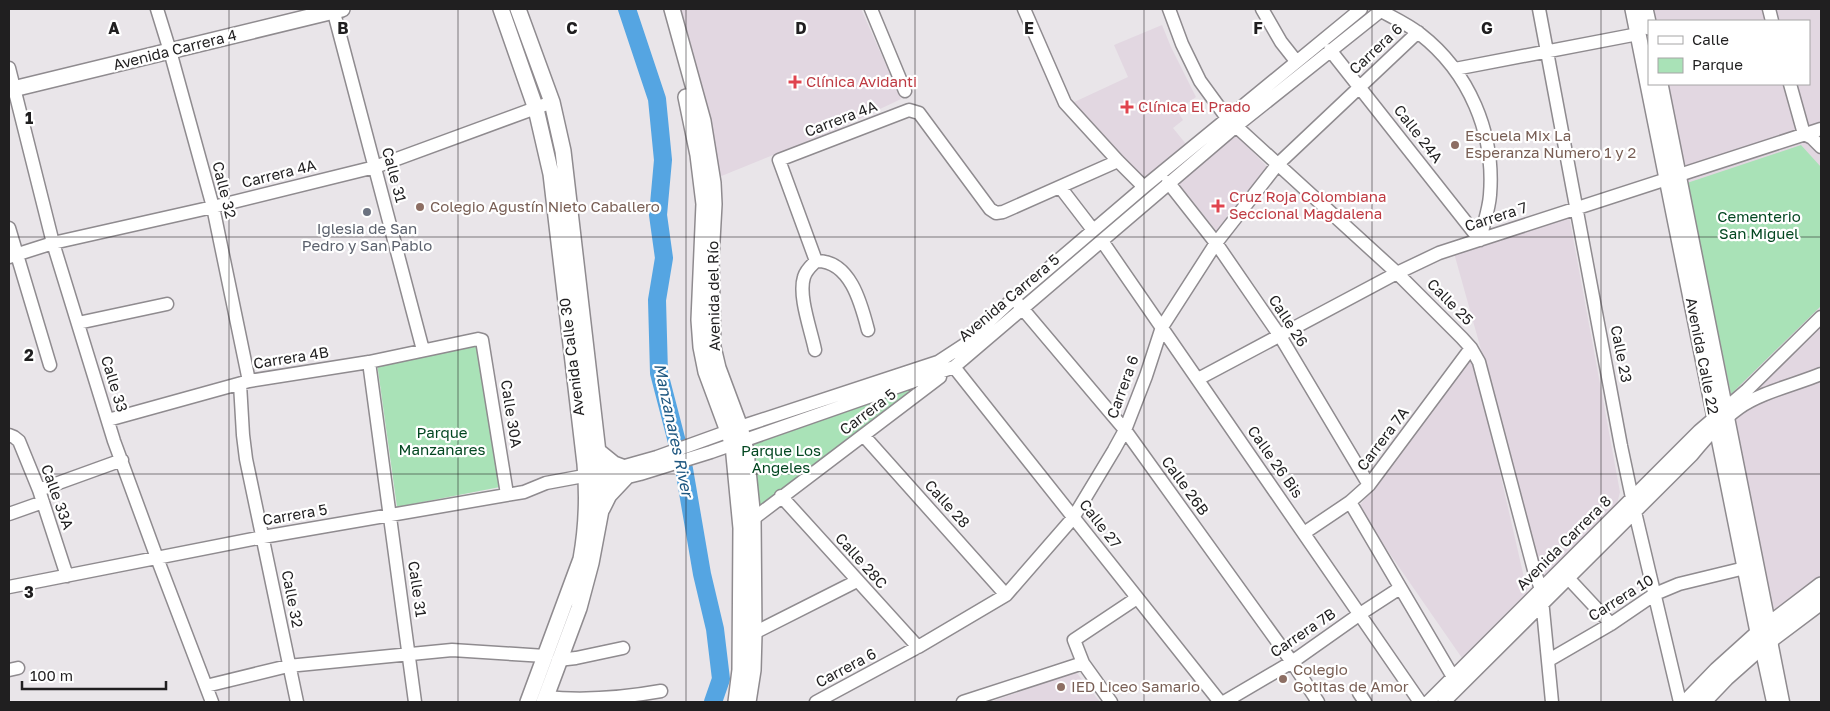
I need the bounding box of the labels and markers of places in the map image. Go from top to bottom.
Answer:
place label: Clínica Avidanti [806,72,917,90]
marker: Clínica Avidanti [788,75,802,89]
place label: Clínica El Prado [1138,97,1251,115]
marker: Clínica El Prado [1120,100,1134,114]
place label: Escuela Mix La Esperanza Numero 1 y 2 [1465,126,1636,161]
marker: Escuela Mix La Esperanza Numero 1 y 2 [1449,139,1461,151]
place label: Cruz Roja Colombiana Seccional Magdalena [1229,187,1386,222]
place label: Colegio Agustín Nieto Caballero [430,197,660,215]
marker: Cruz Roja Colombiana Seccional Magdalena [1211,199,1225,213]
marker: Colegio Agustín Nieto Caballero [414,201,426,213]
marker: Iglesia de San Pedro y San Pablo [361,206,373,218]
place label: Iglesia de San Pedro y San Pablo [302,219,432,254]
place label: Colegio Gotitas de Amor [1293,660,1409,695]
marker: Colegio Gotitas de Amor [1277,673,1289,685]
place label: IED Liceo Samario [1071,677,1200,695]
marker: IED Liceo Samario [1055,681,1067,693]

